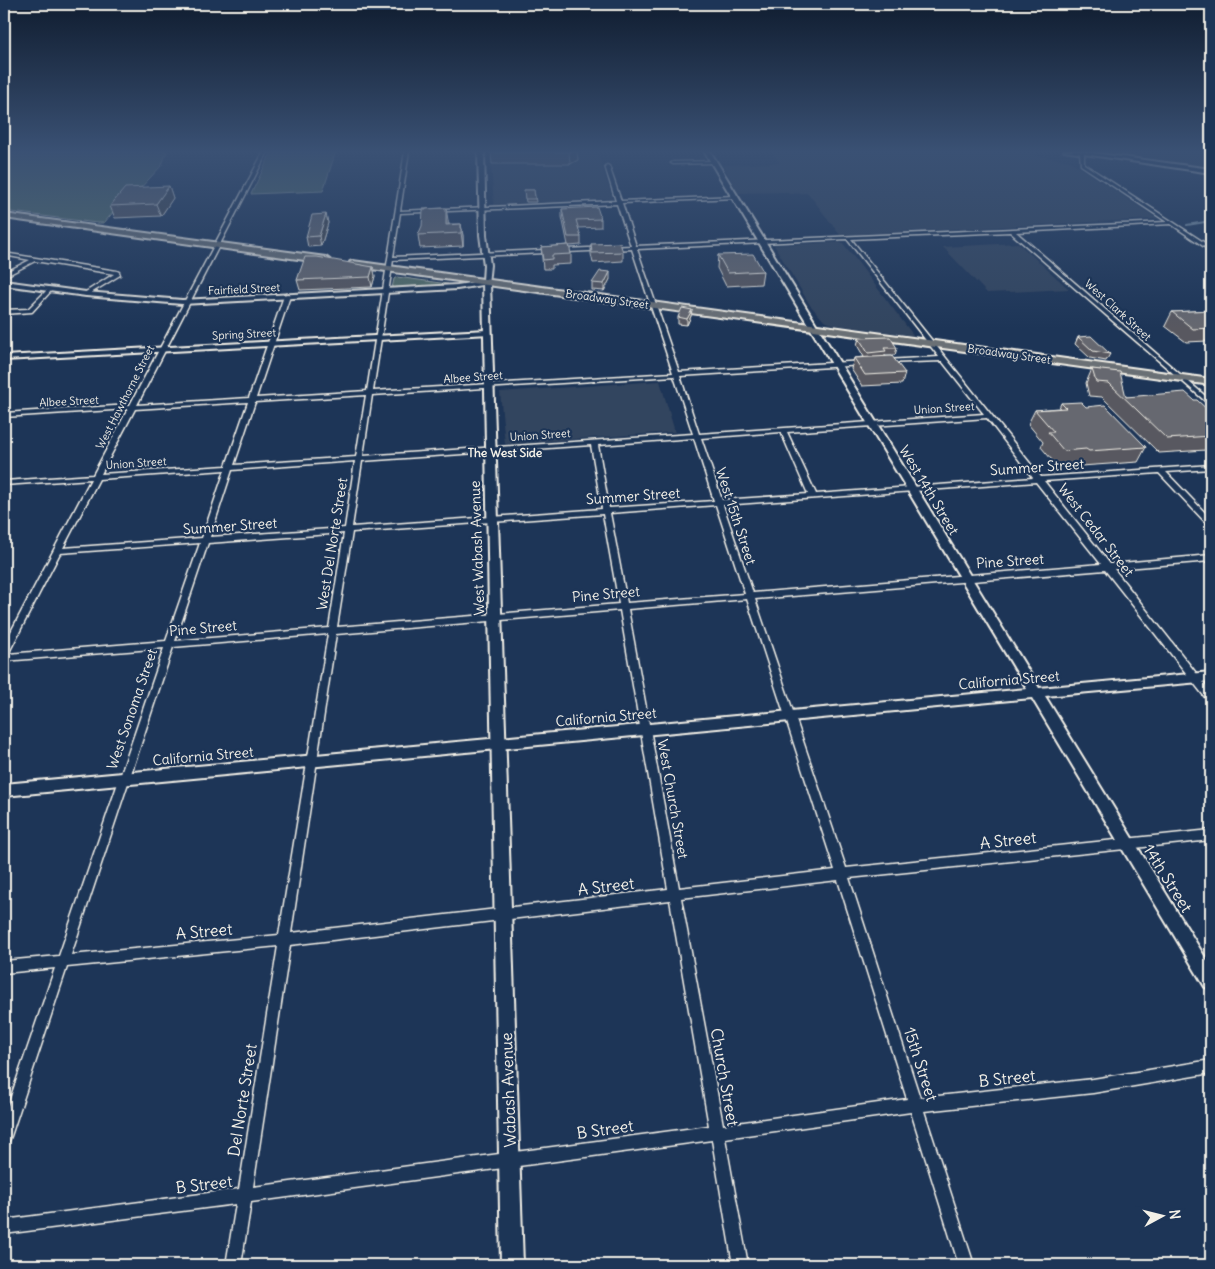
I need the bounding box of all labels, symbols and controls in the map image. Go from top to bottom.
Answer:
street label: West Clark Street [1082,276,1154,344]
street label: Fairfield Street [208,280,281,298]
street label: Broadway Street [565,286,650,312]
street label: Spring Street [212,325,277,343]
street label: Broadway Street [967,341,1052,367]
street label: West Hawthorne Street [93,342,157,451]
street label: Albee Street [443,368,503,386]
street label: Albee Street [39,392,99,410]
street label: Union Street [913,399,975,417]
street label: Union Street [509,426,571,444]
street label: West 14th Street [895,442,963,538]
district label: The West Side [468,445,543,460]
street label: Union Street [105,454,167,472]
street label: Summer Street [989,455,1085,479]
street label: West 15th Street [712,465,760,567]
street label: West Del Norte Street [313,476,351,612]
street label: West Wabash Avenue [466,480,488,616]
street label: West Cedar Street [1054,480,1138,580]
street label: Summer Street [585,484,681,508]
street label: Summer Street [182,514,278,538]
street label: Pine Street [976,550,1045,572]
street label: Pine Street [571,582,641,606]
street label: Pine Street [168,616,238,640]
street label: West Sonoma Street [103,646,161,772]
street label: California Street [958,667,1061,693]
street label: California Street [555,704,658,730]
street label: West Church Street [654,738,692,860]
street label: California Street [152,743,255,769]
street label: A Street [979,827,1038,853]
street label: 14th Street [1139,840,1197,916]
street label: A Street [577,873,636,899]
street label: A Street [175,919,234,943]
street label: 15th Street [900,1024,943,1104]
street label: Church Street [707,1026,744,1128]
street label: Wabash Avenue [496,1032,520,1148]
street label: Del Norte Street [223,1041,261,1158]
street label: B Street [978,1065,1037,1091]
street label: B Street [575,1115,635,1143]
street label: B Street [174,1171,234,1197]
north arrow [1138,1192,1188,1242]
text: N [1165,1209,1184,1220]

